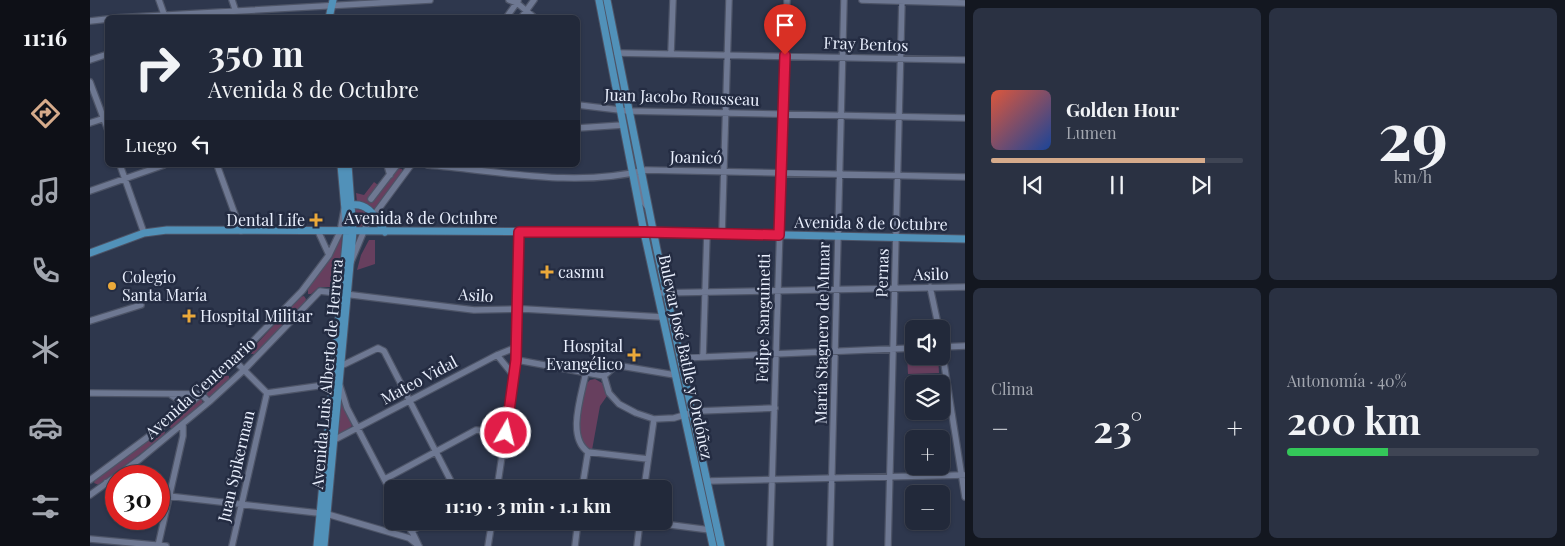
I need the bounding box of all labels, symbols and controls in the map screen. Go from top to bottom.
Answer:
pin [764,4,806,55]
icon: arrive [771,11,799,39]
text: 11:16 [23,22,67,52]
text: 350 m [208,29,304,76]
street label: Fray Bentos [823,32,909,55]
icon: right [125,35,190,100]
text: Avenida 8 de Octubre [208,74,419,104]
street label: Juan Jacobo Rousseau [603,83,760,110]
text: 29 [1378,90,1448,176]
icon: directions [28,96,63,131]
text: Golden Hour [1066,96,1179,122]
text: Lumen [1066,122,1117,143]
icon: left [187,130,215,158]
text: Luego [125,131,177,157]
street label: Joanicó [669,146,723,167]
text: km/h [1394,166,1432,187]
icon: previous [1019,171,1047,199]
icon: pause [1103,171,1131,199]
icon: next [1187,171,1215,199]
icon: music [28,174,63,209]
street label: Avenida 8 de Octubre [343,207,498,228]
place label: Dental Life [226,209,305,230]
street label: Avenida 8 de Octubre [793,211,948,234]
marker: Dental Life [309,213,323,227]
street label: María Stagnero de Munar [809,242,834,424]
street label: Pernas [870,248,893,298]
icon: phone [28,253,63,288]
street label: Bulevar José Batlle y Ordóñez [654,253,719,462]
street label: Felipe Sanguinetti [751,253,774,383]
street label: Avenida Luis Alberto de Herrera [306,258,347,491]
place label: casmu [558,261,604,282]
street label: Asilo [912,263,949,284]
marker: casmu [540,265,554,279]
place label: Colegio Santa María [122,266,207,305]
marker: Colegio Santa María [106,280,118,292]
street label: Asilo [457,283,495,306]
place label: Hospital Militar [200,305,313,326]
marker: Hospital Militar [182,309,196,323]
map controls [905,320,950,530]
button: sound [905,320,950,365]
icon: climate [28,332,63,367]
street label: Avenida Centenario [139,332,259,443]
place label: Hospital Evangélico [546,335,623,374]
marker: Hospital Evangélico [627,348,641,362]
street label: Mateo Vidal [377,350,461,409]
text: Autonomía · 40% [1287,370,1407,391]
button: layers [905,375,950,420]
text: Clima [991,378,1033,399]
text: 200 km [1287,394,1421,445]
text: 23° [1093,402,1142,453]
position arrow [479,406,531,458]
street label: Juan Spikerman [212,408,259,525]
text: − [991,409,1009,446]
text: + [1227,409,1243,446]
icon: car [28,410,63,445]
button: + [905,430,950,475]
speed limit sign: 30 [105,465,170,530]
button: − [905,485,950,530]
icon: filters [28,489,63,524]
text: 11:19 · 3 min · 1.1 km [445,492,611,518]

